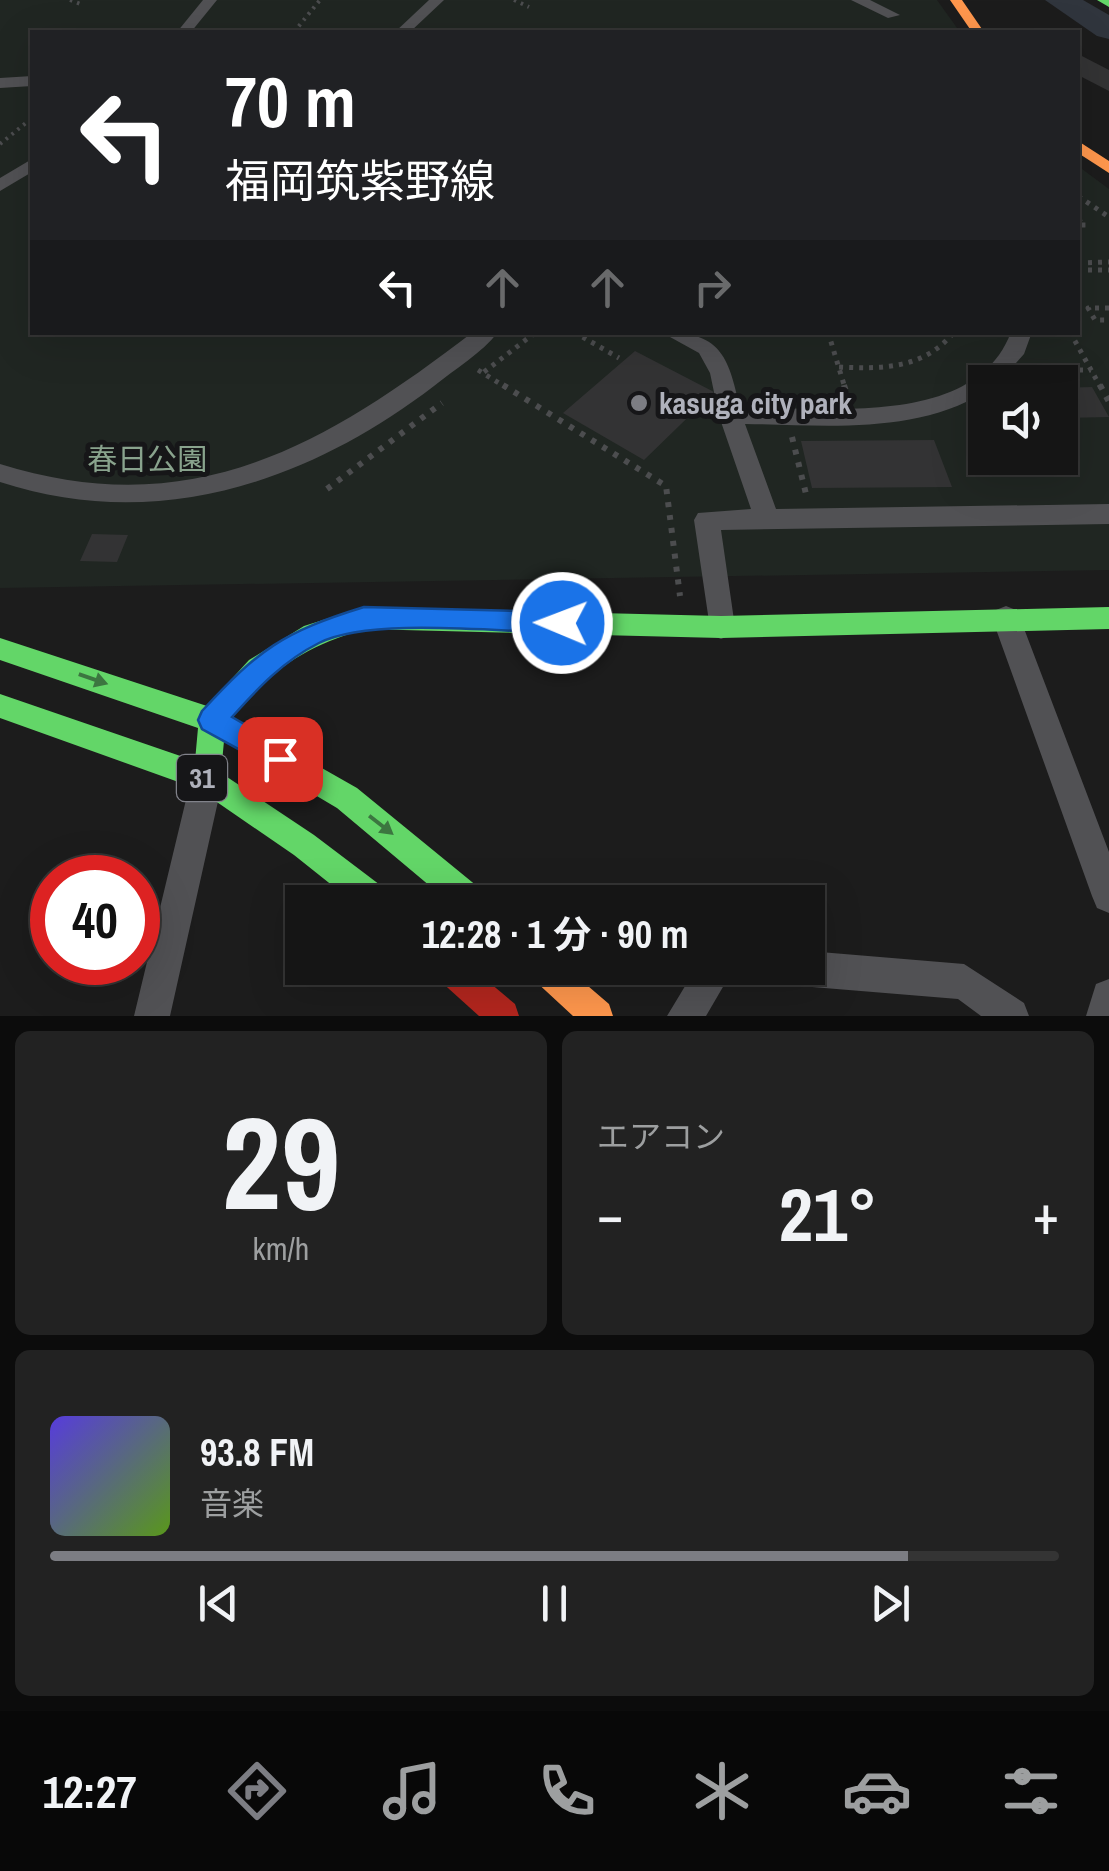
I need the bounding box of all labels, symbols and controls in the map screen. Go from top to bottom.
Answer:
text: 70 m [225,55,356,149]
icon: left [60,70,190,200]
text: 福岡筑紫野線 [225,150,495,211]
icon: left [370,260,425,315]
icon: ahead [475,260,530,315]
icon: ahead [580,260,635,315]
icon: right [685,260,740,315]
map controls [968,365,1078,475]
button: sound [968,365,1078,475]
place label: kasuga city park [659,383,852,423]
marker: kasuga city park [628,392,650,414]
park label: 春日公園 [87,439,207,479]
position arrow [510,571,614,675]
one-way arrow [78,672,108,687]
pin [238,717,323,802]
icon: arrive [253,732,308,787]
road number: 31 [177,755,227,801]
one-way arrow [368,814,393,835]
speed limit sign: 40 [30,855,160,985]
text: 12:28 · 1 分 · 90 m [422,909,688,960]
text: 29 [222,1074,340,1250]
text: エアコン [597,1115,725,1158]
text: 21° [779,1163,877,1264]
text: − [597,1177,623,1251]
text: + [1033,1177,1059,1251]
text: km/h [253,1227,309,1270]
text: 93.8 FM [200,1427,314,1478]
text: 音楽 [200,1482,264,1525]
icon: previous [191,1576,246,1631]
icon: pause [527,1576,582,1631]
icon: next [863,1576,918,1631]
icon: directions [222,1756,292,1826]
icon: music [377,1756,447,1826]
icon: phone [532,1756,602,1826]
icon: climate [687,1756,757,1826]
icon: car [842,1756,912,1826]
icon: filters [996,1756,1066,1826]
text: 12:27 [42,1761,137,1822]

